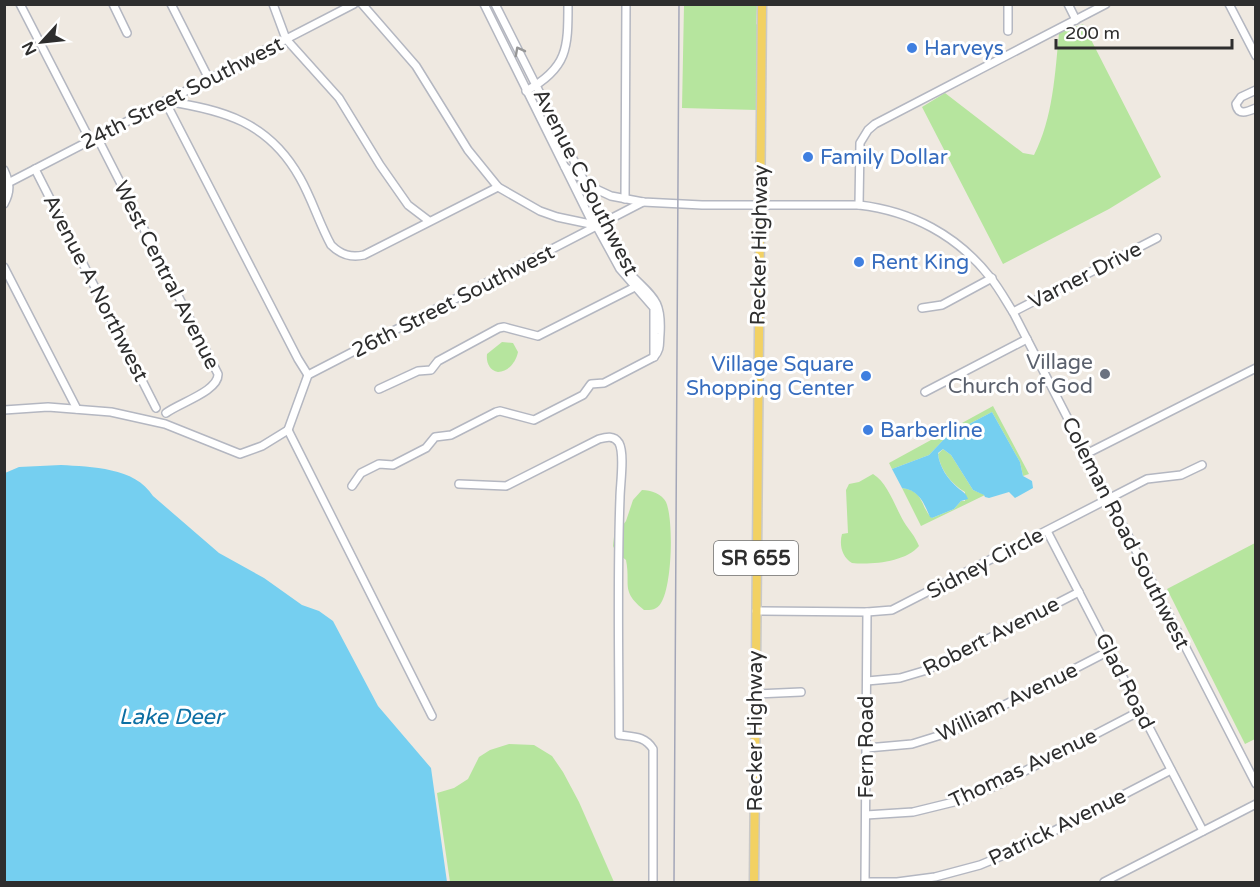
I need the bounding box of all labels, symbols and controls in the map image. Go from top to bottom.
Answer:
north arrow [12,12,72,72]
scale bar [1056,12,1232,50]
text: 200 m [1065,22,1120,44]
street label: 24th Street Southwest [77,32,288,155]
place label: Harveys [924,36,1004,61]
text: N [18,38,41,59]
marker: Harveys [905,41,919,55]
one-way arrow [515,47,526,58]
street label: Avenue C Southwest [528,85,643,280]
place label: Family Dollar [820,145,948,170]
marker: Family Dollar [801,150,815,164]
street label: Recker Highway [746,164,773,326]
street label: West Central Avenue [108,177,225,374]
street label: Avenue A Northwest [38,191,153,386]
street label: Varner Drive [1025,236,1146,315]
street label: 26th Street Southwest [348,240,559,363]
place label: Rent King [871,250,969,275]
marker: Rent King [852,255,866,269]
place label: Village Church of God [948,350,1093,399]
place label: Village Square Shopping Center [686,352,854,401]
marker: Village Church of God [1098,367,1112,381]
marker: Village Square Shopping Center [859,369,873,383]
street label: Coleman Road Southwest [1056,413,1195,653]
place label: Barberline [880,418,983,443]
marker: Barberline [861,423,875,437]
street label: Sidney Circle [923,522,1048,605]
road number: SR 655 [714,541,798,575]
street label: Robert Avenue [919,591,1064,682]
street label: Glad Road [1090,629,1159,733]
street label: Recker Highway [743,651,768,811]
street label: William Avenue [933,657,1082,747]
street label: Fern Road [854,696,879,798]
water label: Lake Deer [119,704,226,730]
street label: Thomas Avenue [945,723,1101,814]
street label: Patrick Avenue [984,783,1130,871]

